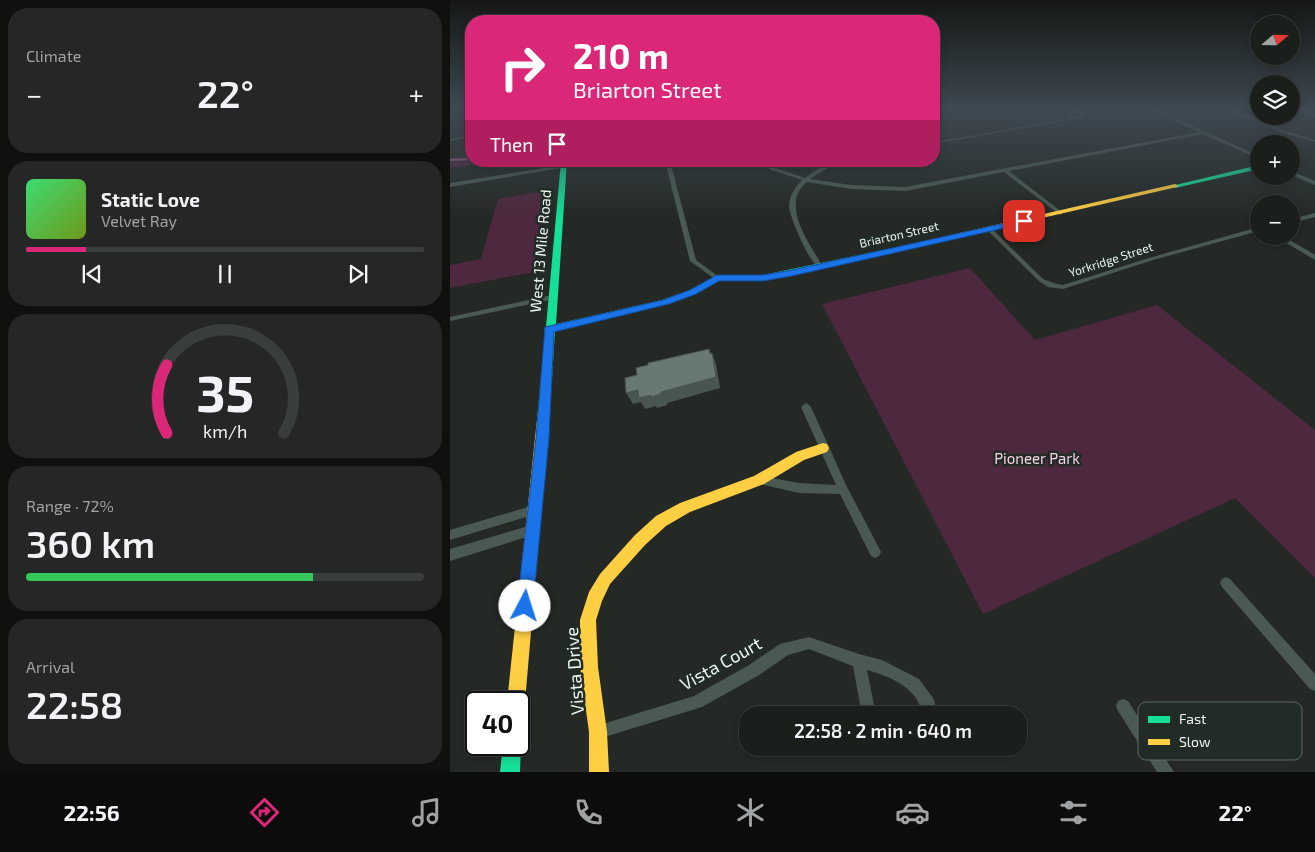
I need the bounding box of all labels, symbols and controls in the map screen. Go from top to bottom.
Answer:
north arrow [1250,15,1300,65]
map controls [1250,15,1300,245]
text: 210 m [573,34,669,76]
icon: right [490,35,555,100]
text: Climate [26,46,81,65]
text: 22° [197,70,254,116]
button: layers [1250,75,1300,125]
text: Briarton Street [573,76,722,102]
text: − [26,77,42,111]
text: + [409,77,424,111]
icon: arrive [543,130,571,158]
text: Then [490,133,533,156]
button: + [1250,135,1300,185]
text: Static Love [101,188,200,211]
street label: West 13 Mile Road [526,189,554,313]
button: − [1250,195,1300,245]
pin [1003,200,1045,242]
icon: arrive [1010,207,1038,235]
text: Velvet Ray [101,211,177,230]
street label: Briarton Street [858,218,940,250]
street label: Yorkridge Street [1067,239,1155,279]
icon: previous [78,260,106,288]
icon: pause [211,260,239,288]
icon: next [344,260,372,288]
text: 35 [196,360,254,422]
text: km/h [203,420,247,442]
park label: Pioneer Park [994,449,1080,467]
text: Range · 72% [26,496,114,515]
text: 360 km [26,520,155,566]
position arrow [498,579,550,631]
street label: Vista Drive [560,626,588,716]
street label: Vista Court [676,632,765,695]
text: Arrival [26,657,75,676]
text: 22:58 [26,681,123,727]
speed limit sign: 40 [465,691,530,756]
legend [1138,702,1302,760]
text: Fast [1179,710,1206,727]
text: 22:58 · 2 min · 640 m [794,719,972,742]
text: Slow [1179,733,1211,750]
icon: directions [247,795,282,830]
icon: music [409,795,444,830]
icon: phone [571,795,606,830]
icon: climate [733,795,768,830]
icon: car [895,795,930,830]
icon: filters [1056,795,1091,830]
text: 22:56 [63,799,120,825]
text: 22° [1218,799,1252,825]

